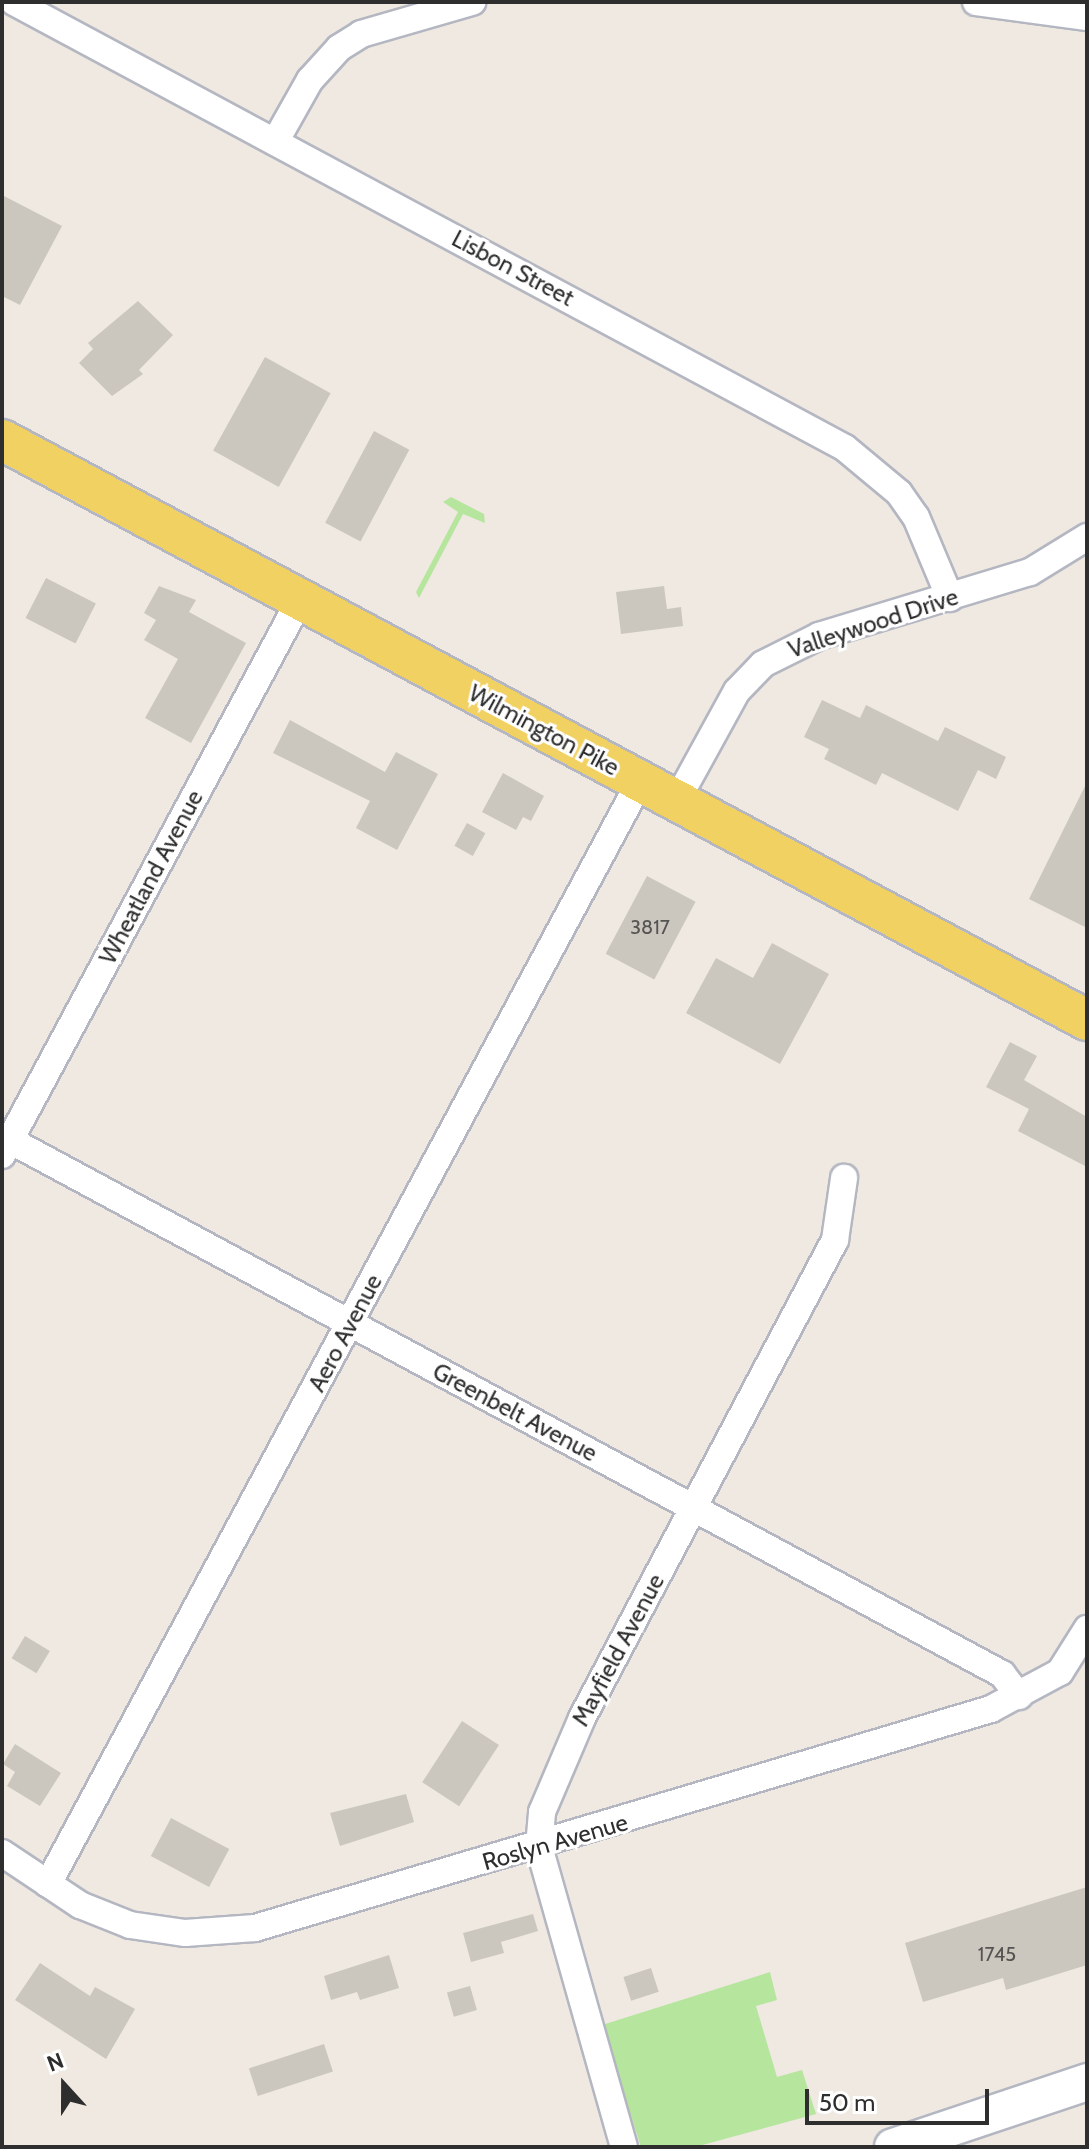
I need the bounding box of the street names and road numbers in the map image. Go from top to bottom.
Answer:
street label: Lisbon Street [447,224,579,312]
street label: Valleywood Drive [784,582,962,664]
street label: Wilmington Pike [464,678,624,782]
street label: Wheatland Avenue [93,785,209,969]
street label: Aero Avenue [302,1269,388,1397]
street label: Greenbelt Avenue [428,1357,602,1467]
street label: Mayfield Avenue [566,1569,670,1731]
street label: Roslyn Avenue [479,1808,631,1876]

